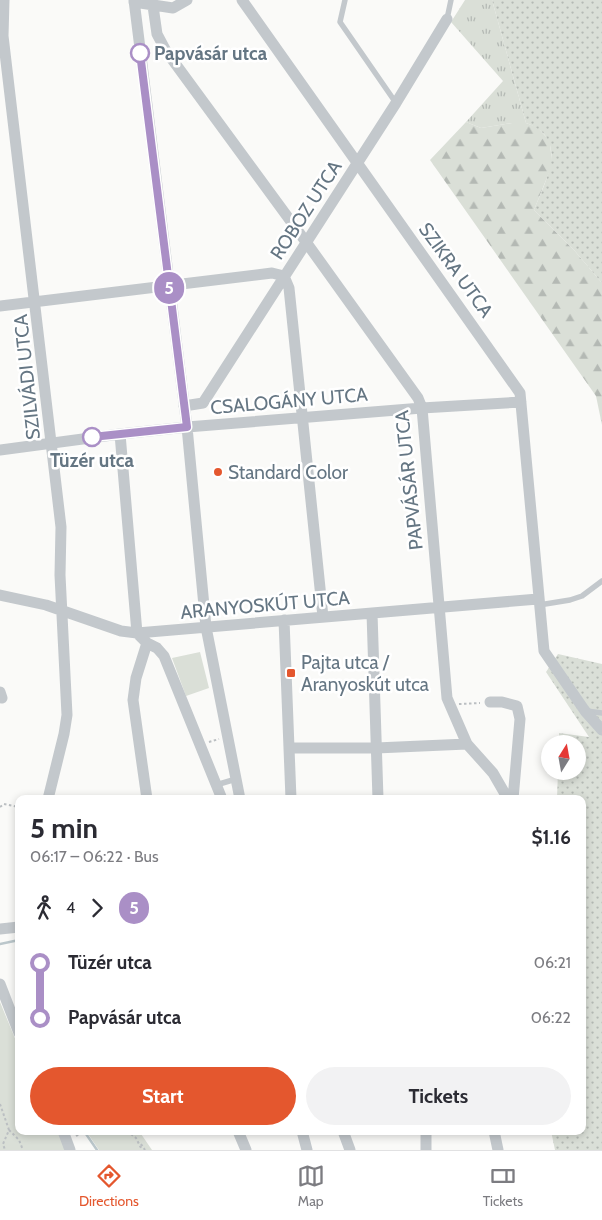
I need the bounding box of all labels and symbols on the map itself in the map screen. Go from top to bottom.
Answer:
place label: Papvásár utca [154,42,268,65]
marker: Papvásár utca [130,43,150,63]
street label: ROBOZ UTCA [266,156,347,264]
street label: SZIKRA UTCA [414,218,498,322]
line badge: 5 [153,272,185,304]
street label: SZILVÁDI UTCA [8,313,45,441]
street label: CSALOGÁNY UTCA [209,382,369,419]
street label: PAPVÁSÁR UTCA [389,409,428,551]
marker: Tüzér utca [82,427,102,447]
place label: Tüzér utca [50,449,134,472]
place label: Standard Color [228,461,348,484]
marker: Standard Color [212,466,224,478]
street label: ARANYOSKÚT UTCA [179,585,351,624]
place label: Pajta utca / Aranyoskút utca [301,651,429,696]
marker: Pajta utca / Aranyoskút utca [285,667,297,679]
north arrow [541,735,586,780]

